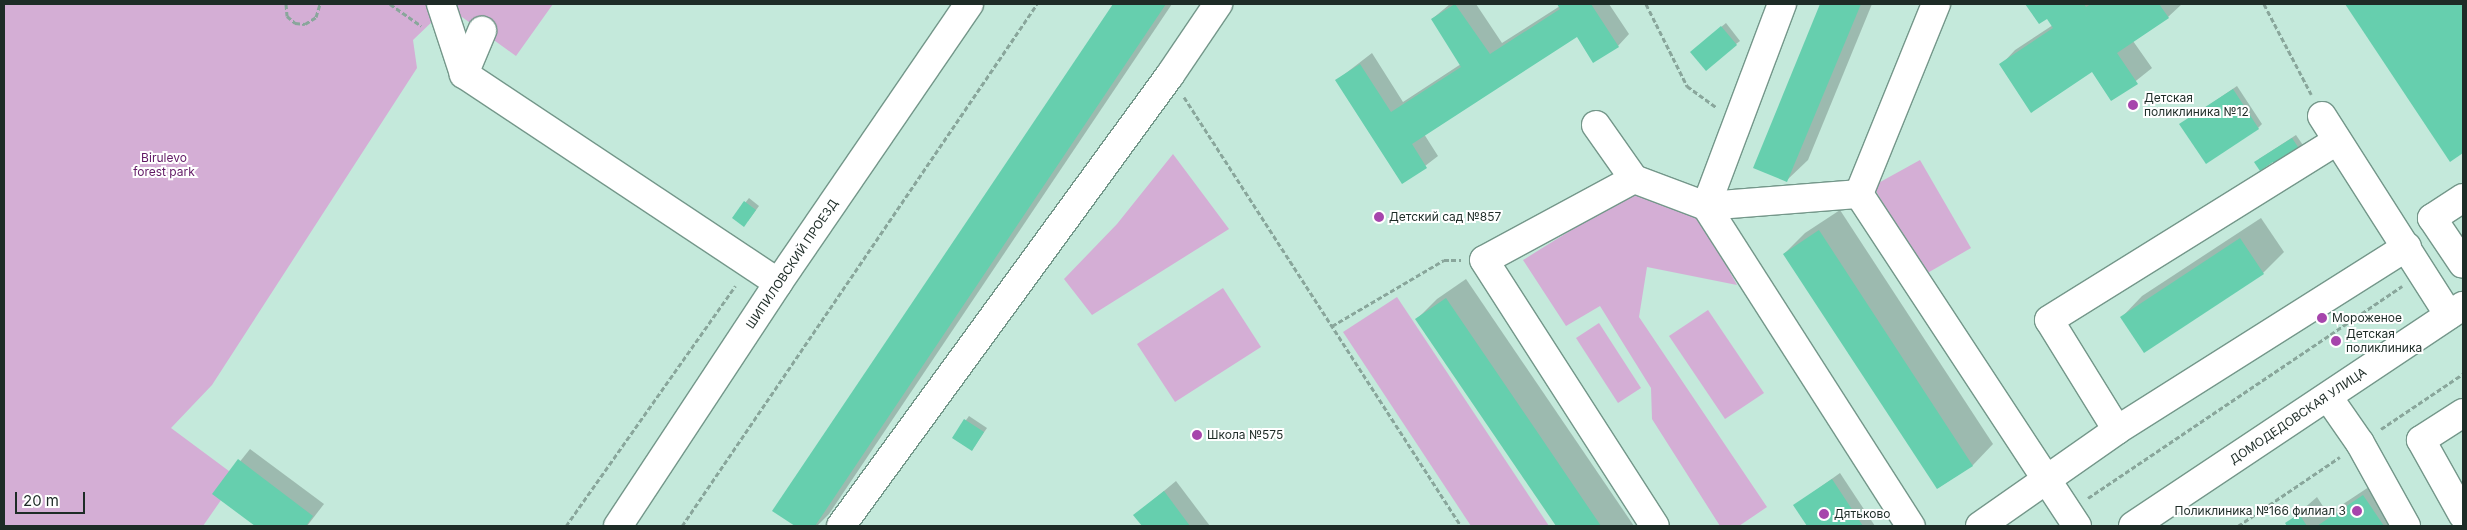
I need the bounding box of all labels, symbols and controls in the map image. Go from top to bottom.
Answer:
place label: Детская поликлиника №12 [2144,91,2249,119]
marker: Детская поликлиника №12 [2126,98,2140,112]
park label: Birulevo forest park [133,151,195,179]
street label: ШИПИЛОВСКИЙ ПРОЕЗД [743,197,841,331]
place label: Детский сад №857 [1389,210,1501,224]
marker: Детский сад №857 [1373,211,1385,223]
place label: Мороженое [2332,311,2402,325]
marker: Мороженое [2316,312,2328,324]
place label: Детская поликлиника [2346,327,2422,355]
marker: Детская поликлиника [2330,335,2342,347]
street label: ДОМОДЕДОВСКАЯ УЛИЦА [2227,365,2369,467]
place label: Школа №575 [1207,428,1283,442]
marker: Школа №575 [1191,429,1203,441]
scale bar [18,482,88,514]
text: 20 m [23,491,59,510]
place label: Поликлиника №166 филиал 3 [2175,504,2346,518]
marker: Поликлиника №166 филиал 3 [2350,504,2364,518]
place label: Дятьково [1834,507,1890,521]
marker: Дятьково [1818,508,1830,520]

